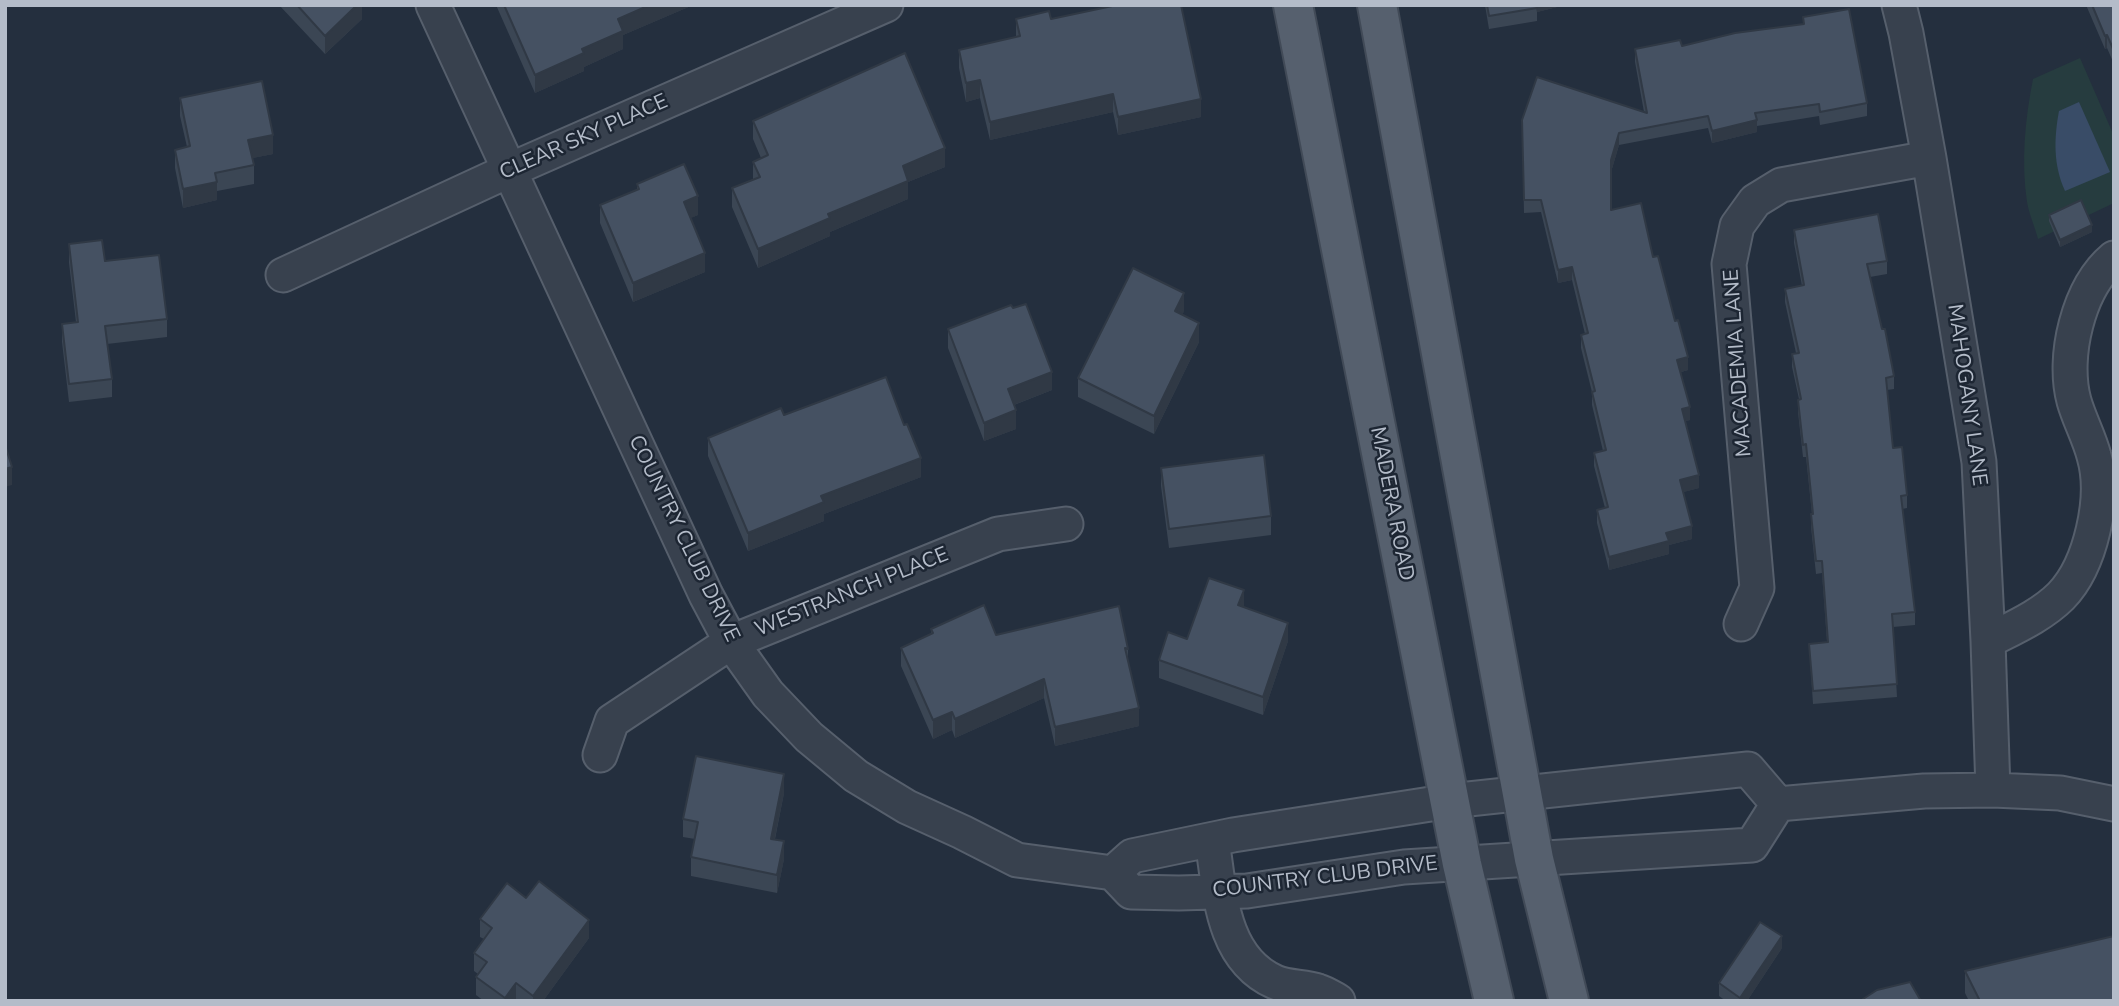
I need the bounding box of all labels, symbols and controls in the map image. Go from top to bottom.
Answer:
street label: CLEAR SKY PLACE [496,90,672,186]
street label: MACADEMIA LANE [1720,268,1758,458]
street label: MAHOGANY LANE [1941,302,1991,488]
street label: MADERA ROAD [1364,425,1418,583]
street label: COUNTRY CLUB DRIVE [622,432,744,646]
street label: WESTRANCH PLACE [752,543,952,643]
street label: COUNTRY CLUB DRIVE [1211,852,1439,904]

